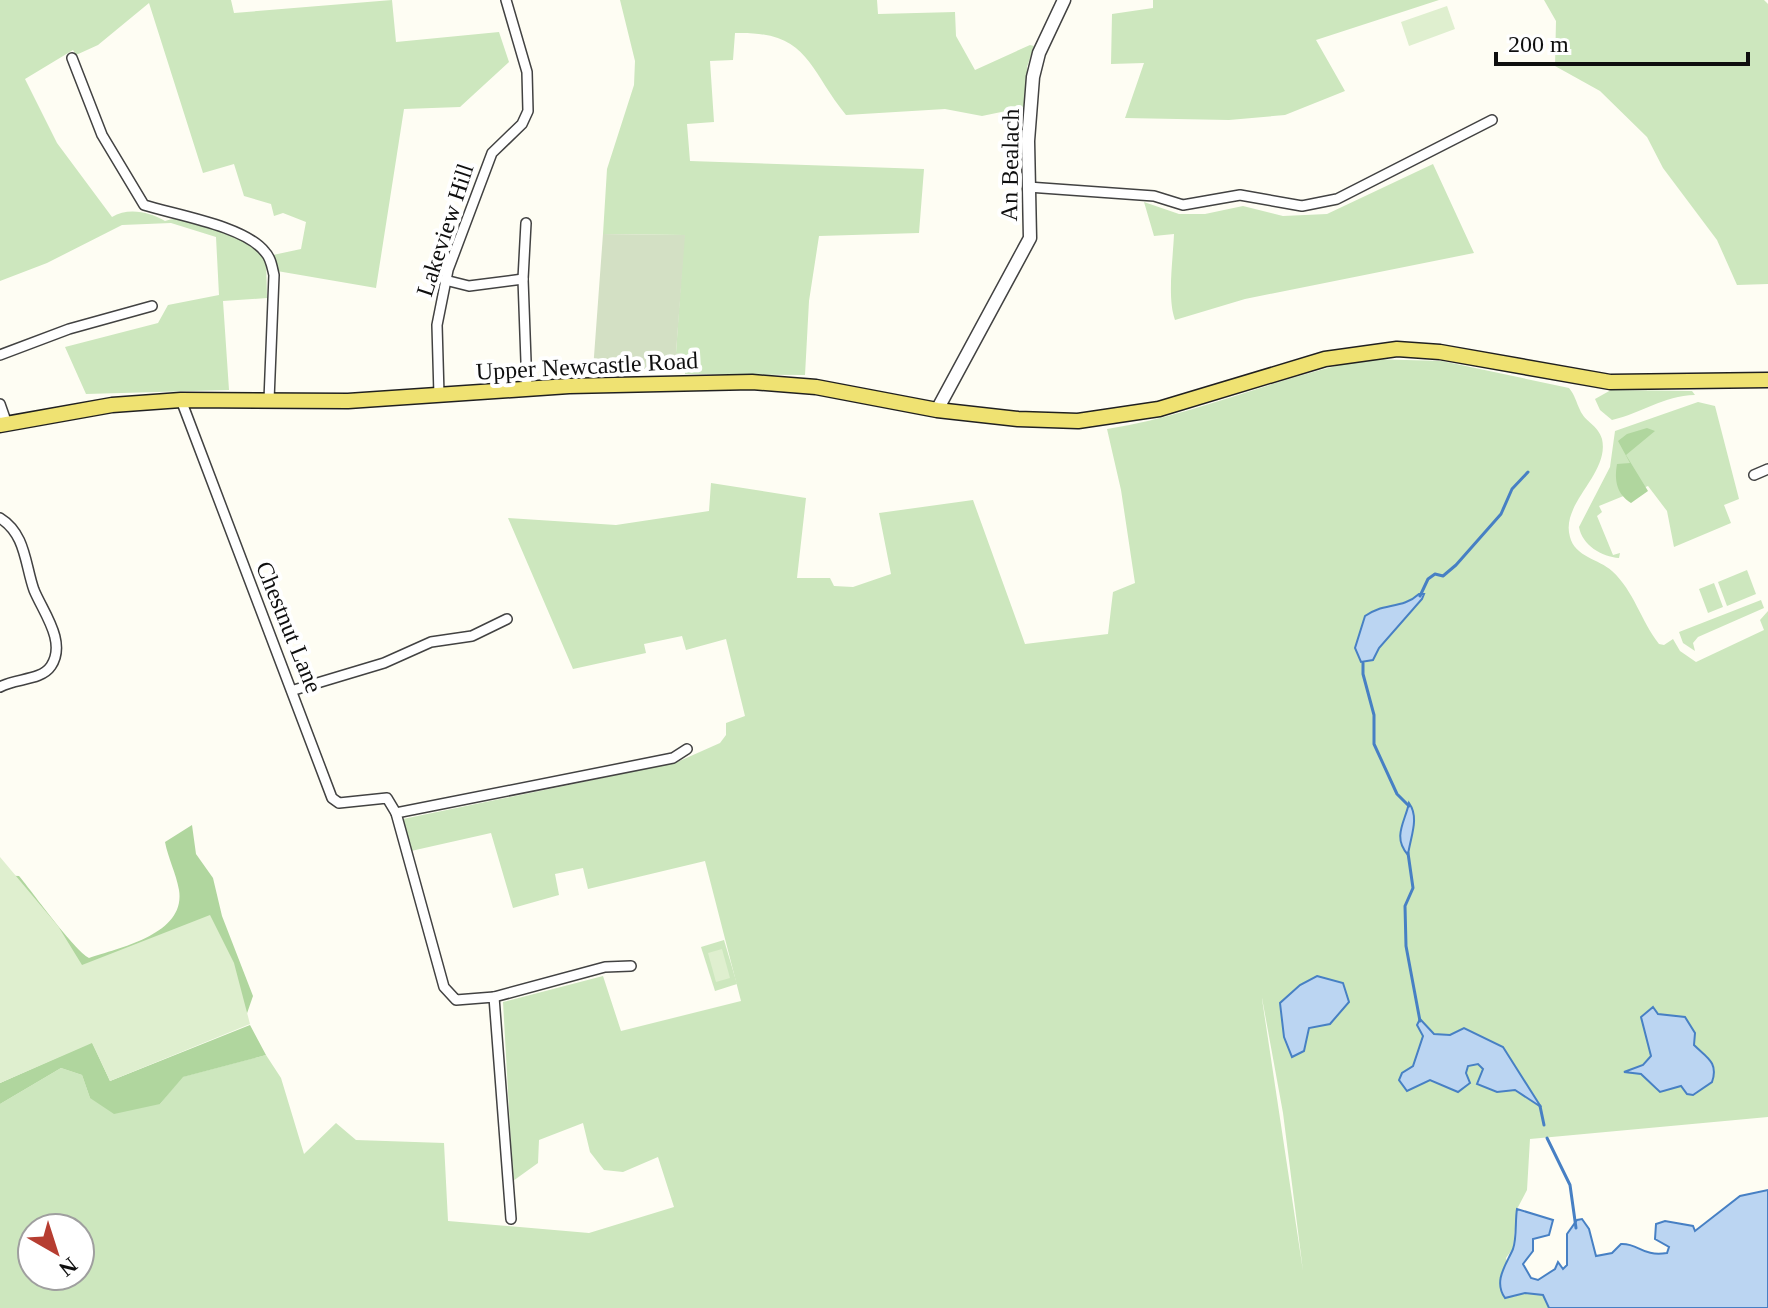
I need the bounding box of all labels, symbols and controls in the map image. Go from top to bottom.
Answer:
scale bar [1496,16,1748,66]
text: 200 m [1508,31,1569,57]
street label: An Bealach [996,108,1024,222]
street label: Lakeview Hill [411,160,479,300]
street label: Upper Newcastle Road [475,347,699,385]
street label: Chestnut Lane [251,558,327,696]
north arrow [16,1212,96,1292]
text: N [54,1252,82,1282]

